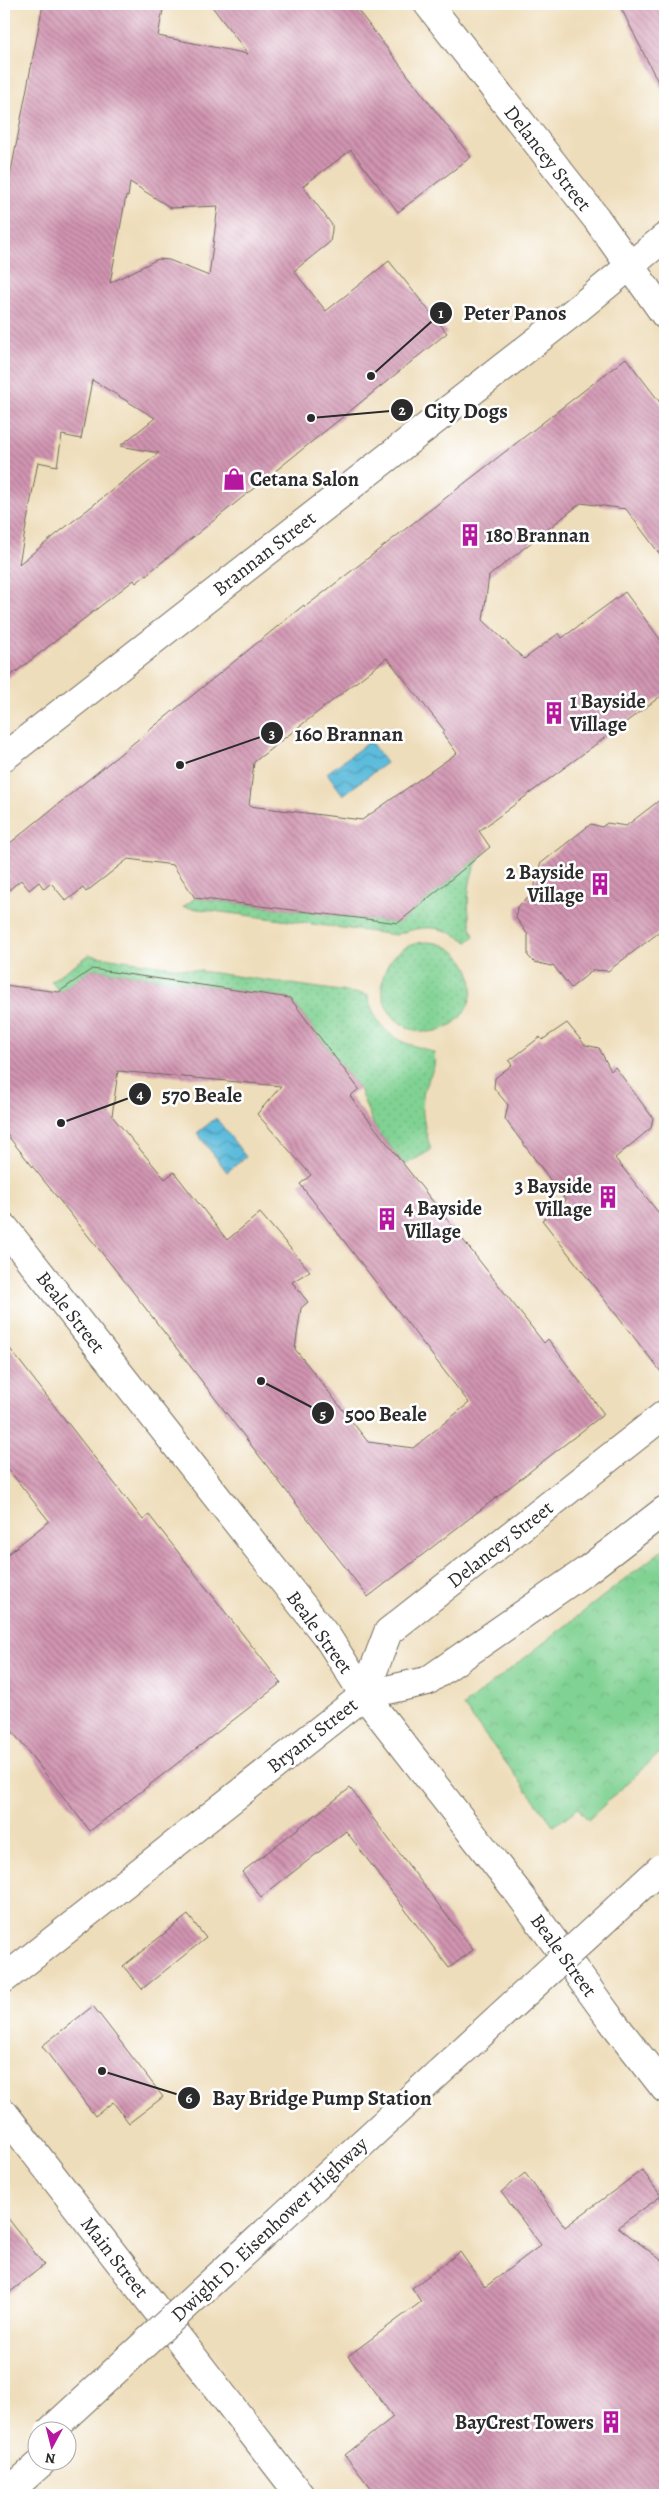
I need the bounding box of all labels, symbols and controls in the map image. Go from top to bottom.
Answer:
street label: Delancey Street [498,100,598,217]
callout: Peter Panos [429,295,577,331]
text: Peter Panos [463,299,567,327]
text: 1 [438,303,444,323]
callout: City Dogs [389,392,518,428]
text: City Dogs [424,397,508,425]
text: 2 [398,400,406,420]
shop icon: Cetana Salon [221,466,247,492]
place label: Cetana Salon [250,466,359,493]
street label: Brannan Street [207,504,322,602]
building icon: 180 Brannan [457,522,483,548]
place label: 180 Brannan [486,522,590,549]
place label: 1 Bayside Village [569,688,646,738]
building icon: 1 Bayside Village [541,700,567,726]
callout: 160 Brannan [259,715,413,751]
text: 160 Brannan [295,720,404,748]
text: 3 [269,724,275,744]
place label: 2 Bayside Village [506,859,584,909]
building icon: 2 Bayside Village [587,871,613,897]
callout: 570 Beale [127,1076,253,1112]
text: 570 Beale [162,1081,242,1109]
text: 4 [136,1084,144,1104]
place label: 3 Bayside Village [515,1173,592,1223]
building icon: 3 Bayside Village [595,1184,621,1210]
place label: 4 Bayside Village [403,1195,482,1245]
building icon: 4 Bayside Village [374,1206,400,1232]
street label: Beale Street [30,1266,111,1359]
callout: 500 Beale [311,1395,437,1431]
text: 500 Beale [345,1400,427,1428]
text: 5 [320,1404,326,1424]
street label: Delancey Street [442,1494,559,1594]
street label: Beale Street [280,1585,359,1680]
street label: Bryant Street [261,1691,364,1779]
street label: Beale Street [524,1908,603,2003]
callout: Bay Bridge Pump Station [177,2080,441,2116]
text: Bay Bridge Pump Station [212,2084,432,2112]
text: 6 [185,2088,193,2108]
street label: Dwight D. Eisenhower Highway [165,2130,374,2328]
street label: Main Street [74,2211,155,2304]
place label: BayCrest Towers [455,2409,594,2436]
building icon: BayCrest Towers [598,2409,624,2435]
north arrow [28,2422,78,2472]
text: N [44,2448,57,2468]

